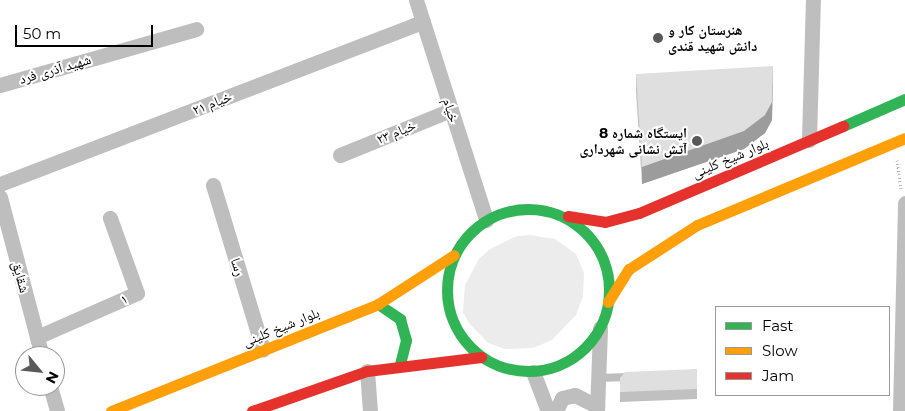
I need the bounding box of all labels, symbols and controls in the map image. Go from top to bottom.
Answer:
scale bar [18,15,155,47]
place label: هنرستان کار و دانش شهید قندی [668,22,757,54]
text: 50 m [23,24,61,43]
marker: هنرستان کار و دانش شهید قندی [652,32,664,44]
street label: شهید آذری فرد [17,51,93,87]
street label: خیام ۲۱ [190,88,234,118]
street label: خیام [439,96,463,124]
street label: خیام ۲۳ [374,117,418,147]
place label: ایستگاه شماره 8 آتش نشانی شهرداری [579,125,687,158]
street label: بلوار شیخ کلینی [689,134,771,182]
marker: ایستگاه شماره 8 آتش نشانی شهرداری [691,135,703,147]
street label: رسا [227,256,249,278]
street label: شقایق [9,259,33,295]
street label: ۱ [118,290,130,308]
street label: بلوار شیخ کلینی [240,304,322,350]
legend [715,306,890,396]
text: Fast [762,316,793,335]
text: Slow [762,341,798,360]
north arrow [15,346,65,396]
text: Jam [762,366,794,385]
text: N [42,368,63,387]

